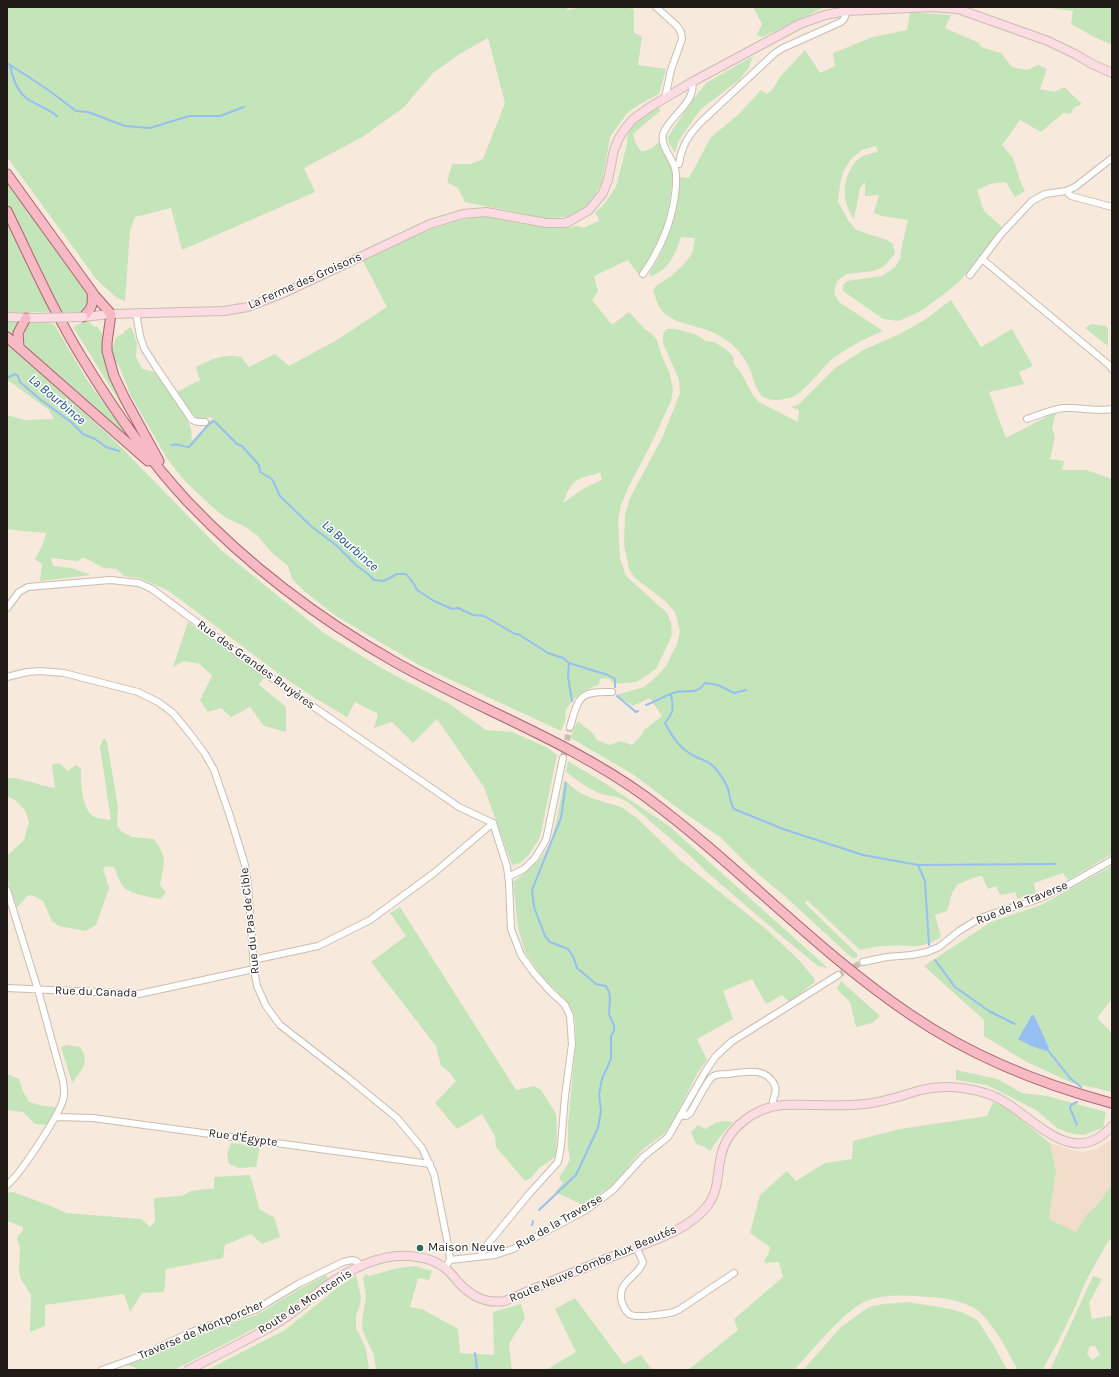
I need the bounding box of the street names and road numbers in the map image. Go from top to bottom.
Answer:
street label: La Ferme des Groisons [246,249,364,313]
street label: Rue des Grandes Bruyères [194,617,318,713]
street label: Rue du Pas de Cible [237,867,263,975]
street label: Rue de la Traverse [974,878,1070,928]
street label: Rue du Canada [55,983,137,1001]
street label: Rue d'Égypte [208,1126,278,1150]
street label: Rue de la Traverse [513,1191,605,1253]
street label: Route Neuve Combe Aux Beautés [507,1222,679,1306]
street label: Route de Montcenis [255,1266,355,1338]
street label: Traverse de Montporcher [136,1297,266,1363]

